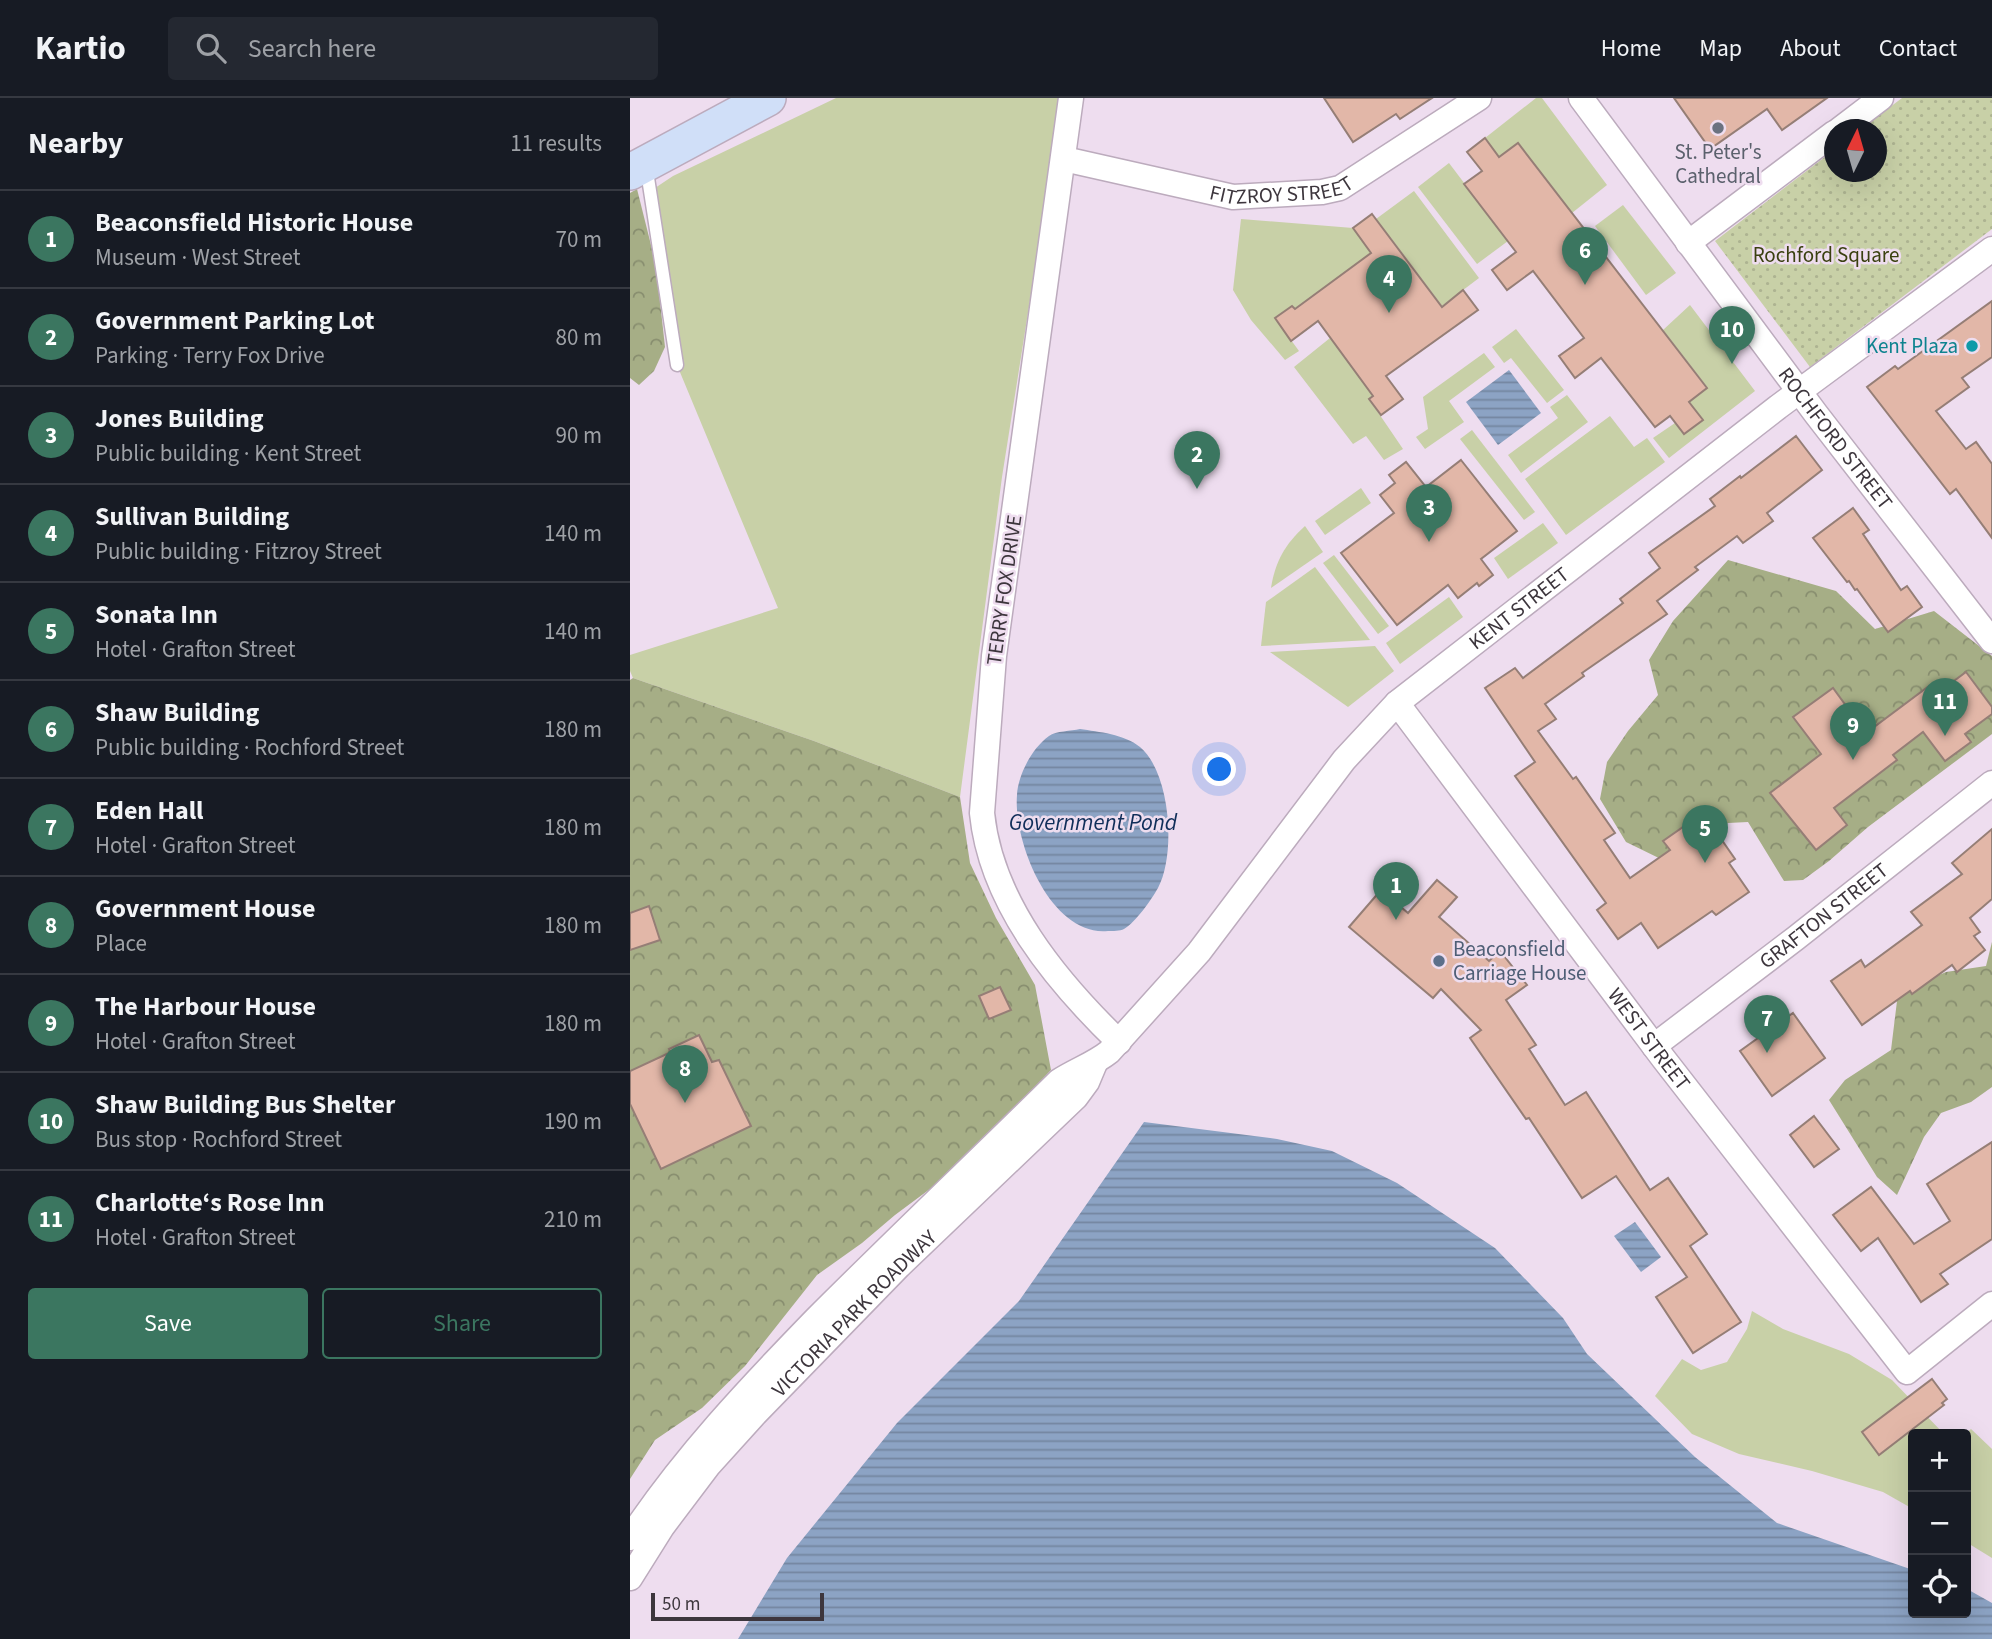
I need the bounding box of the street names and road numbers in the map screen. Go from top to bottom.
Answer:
street label: FITZROY STREET [1207,168,1359,212]
street label: ROCHFORD STREET [1771,361,1900,516]
street label: TERRY FOX DRIVE [979,513,1029,667]
street label: KENT STREET [1462,560,1575,657]
street label: GRAFTON STREET [1753,856,1895,976]
street label: WEST STREET [1600,982,1698,1096]
street label: VICTORIA PARK ROADWAY [765,1222,944,1403]

